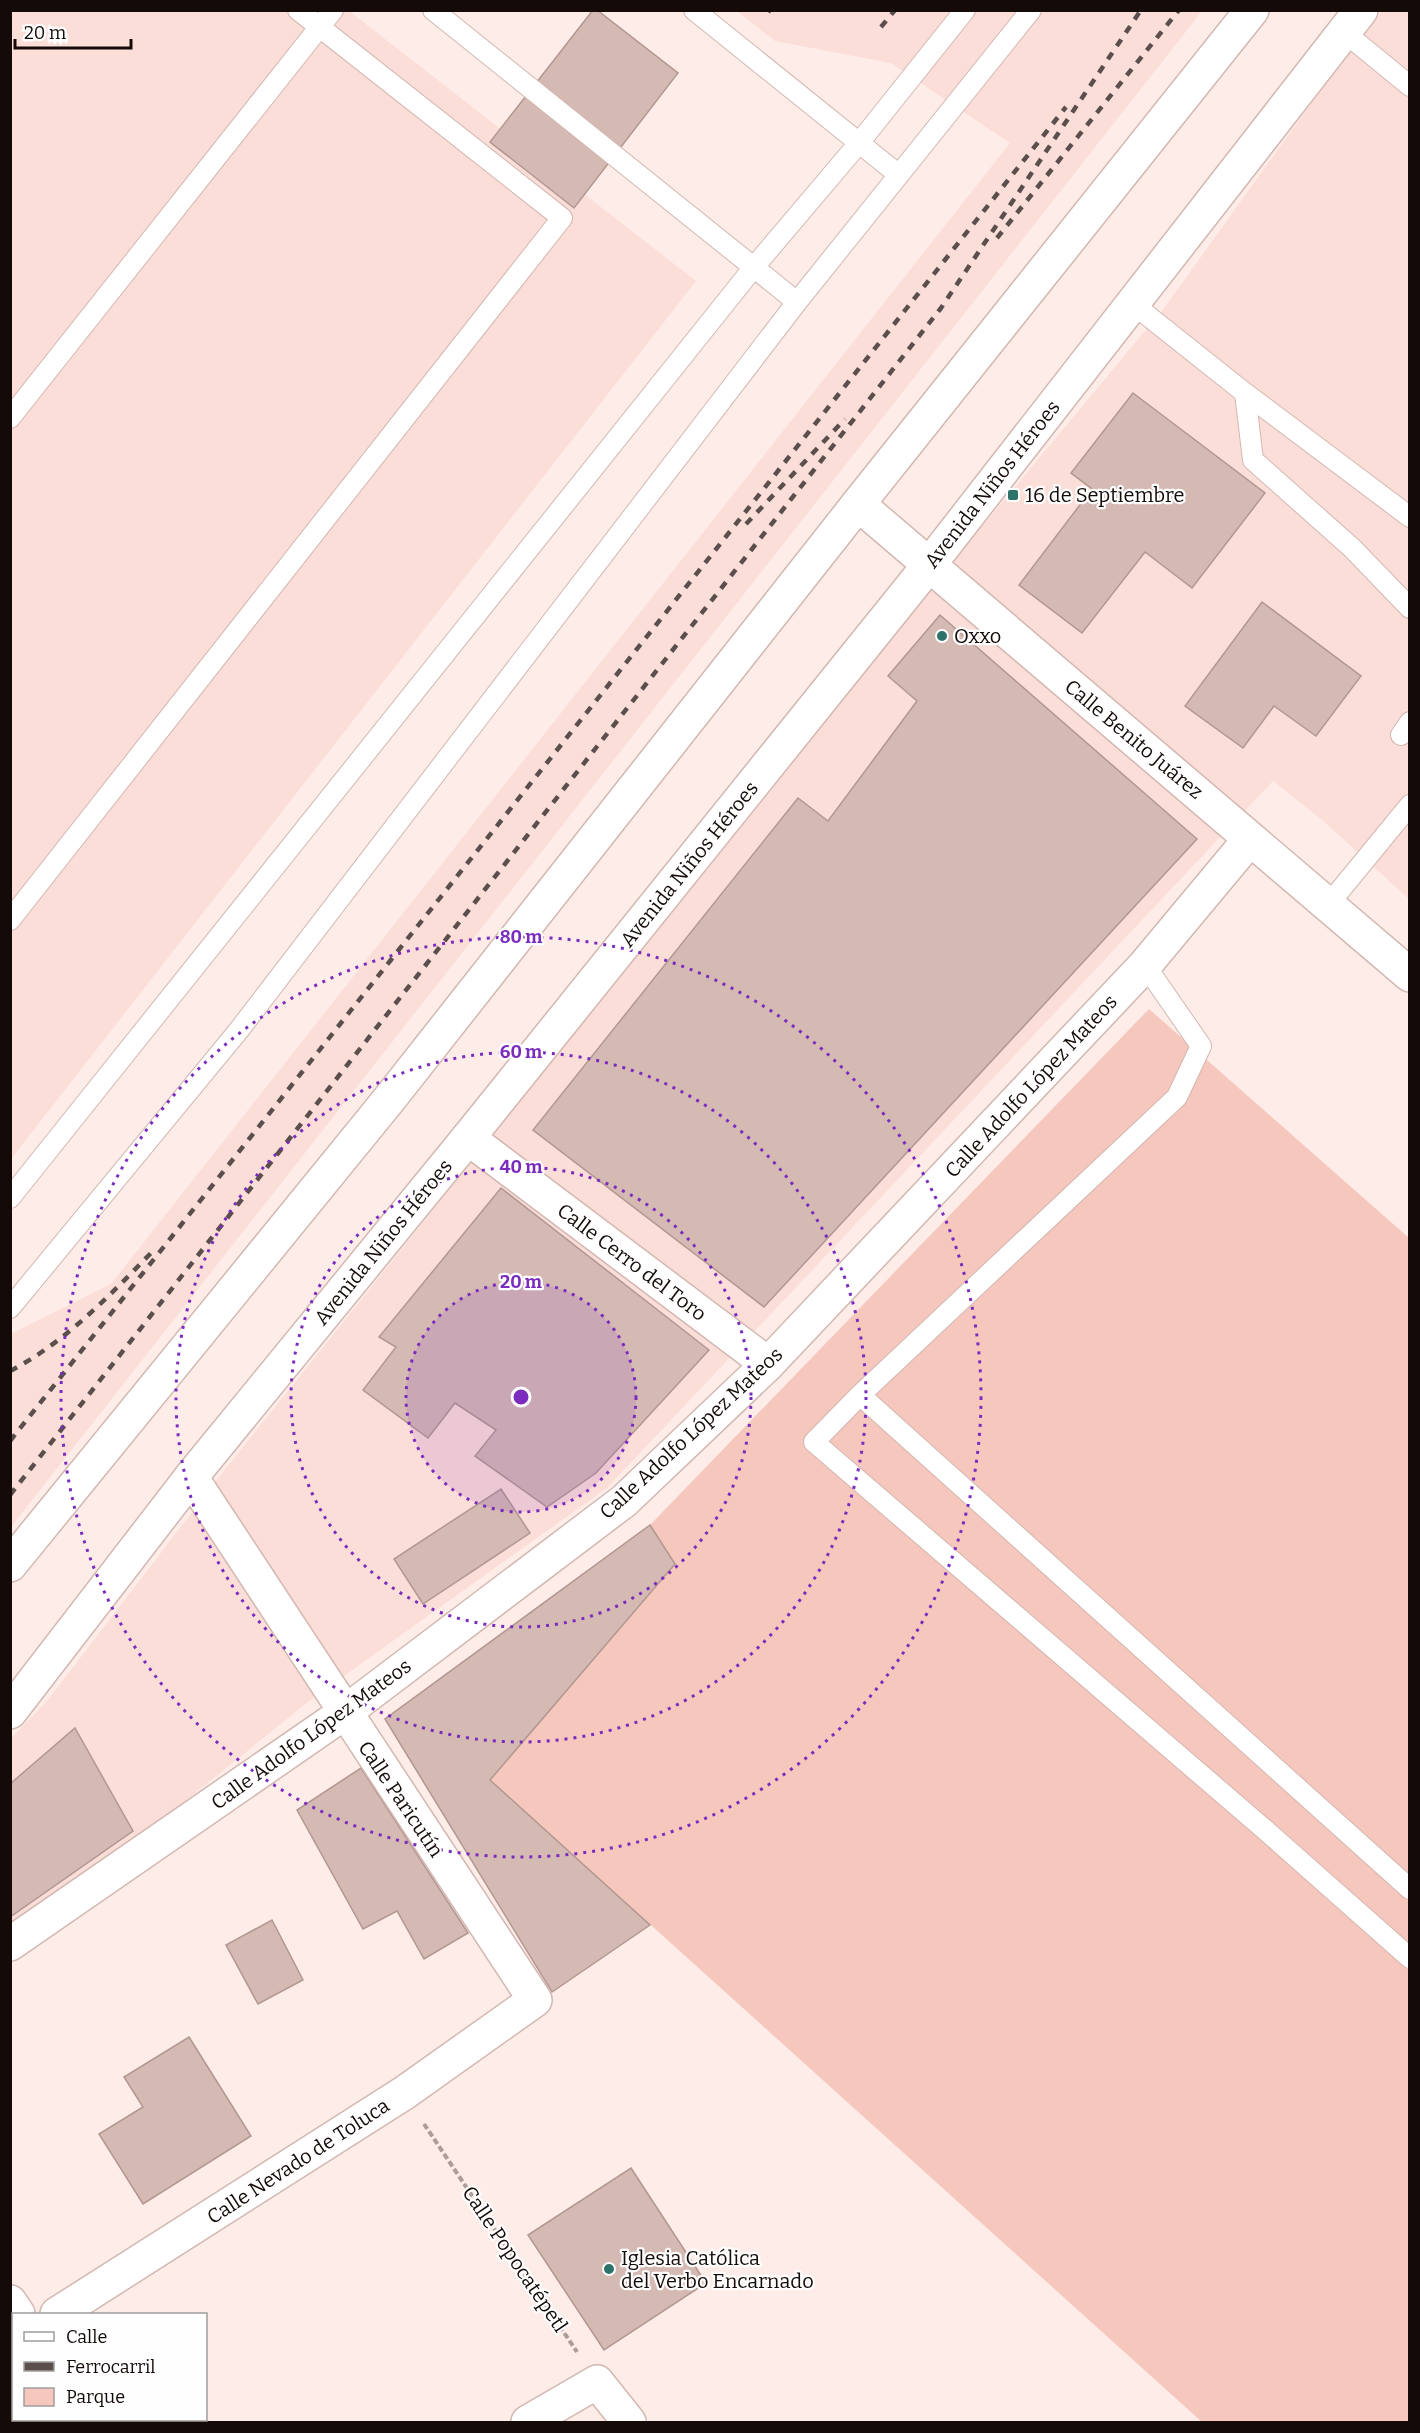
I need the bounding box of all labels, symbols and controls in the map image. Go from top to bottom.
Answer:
scale bar [15,12,130,50]
text: 20 m [24,22,66,44]
street label: Avenida Niños Héroes [919,395,1065,573]
place label: 16 de Septiembre [1025,483,1184,507]
marker: 16 de Septiembre [1006,488,1020,502]
place label: Oxxo [954,624,1001,648]
marker: Oxxo [935,629,949,643]
street label: Calle Benito Juárez [1060,674,1208,804]
street label: Avenida Niños Héroes [615,776,763,952]
text: 80 m [500,926,542,948]
street label: Calle Adolfo López Mateos [940,990,1122,1182]
text: 60 m [500,1041,542,1063]
street label: Avenida Niños Héroes [309,1154,457,1330]
text: 40 m [500,1156,542,1178]
street label: Calle Cerro del Toro [553,1198,711,1326]
text: 20 m [500,1271,542,1293]
street label: Calle Adolfo López Mateos [595,1342,787,1524]
centre of rings [511,1387,531,1407]
street label: Calle Adolfo López Mateos [206,1653,416,1815]
street label: Calle Paricutín [353,1736,449,1862]
street label: Calle Nevado de Toluca [202,2093,394,2229]
street label: Calle Popocatépetl [457,2181,573,2337]
place label: Iglesia Católica del Verbo Encarnado [621,2246,814,2293]
marker: Iglesia Católica del Verbo Encarnado [602,2262,616,2276]
legend [12,2313,207,2421]
text: Calle [66,2326,107,2348]
text: Ferrocarril [66,2356,155,2378]
text: Parque [66,2386,125,2408]

